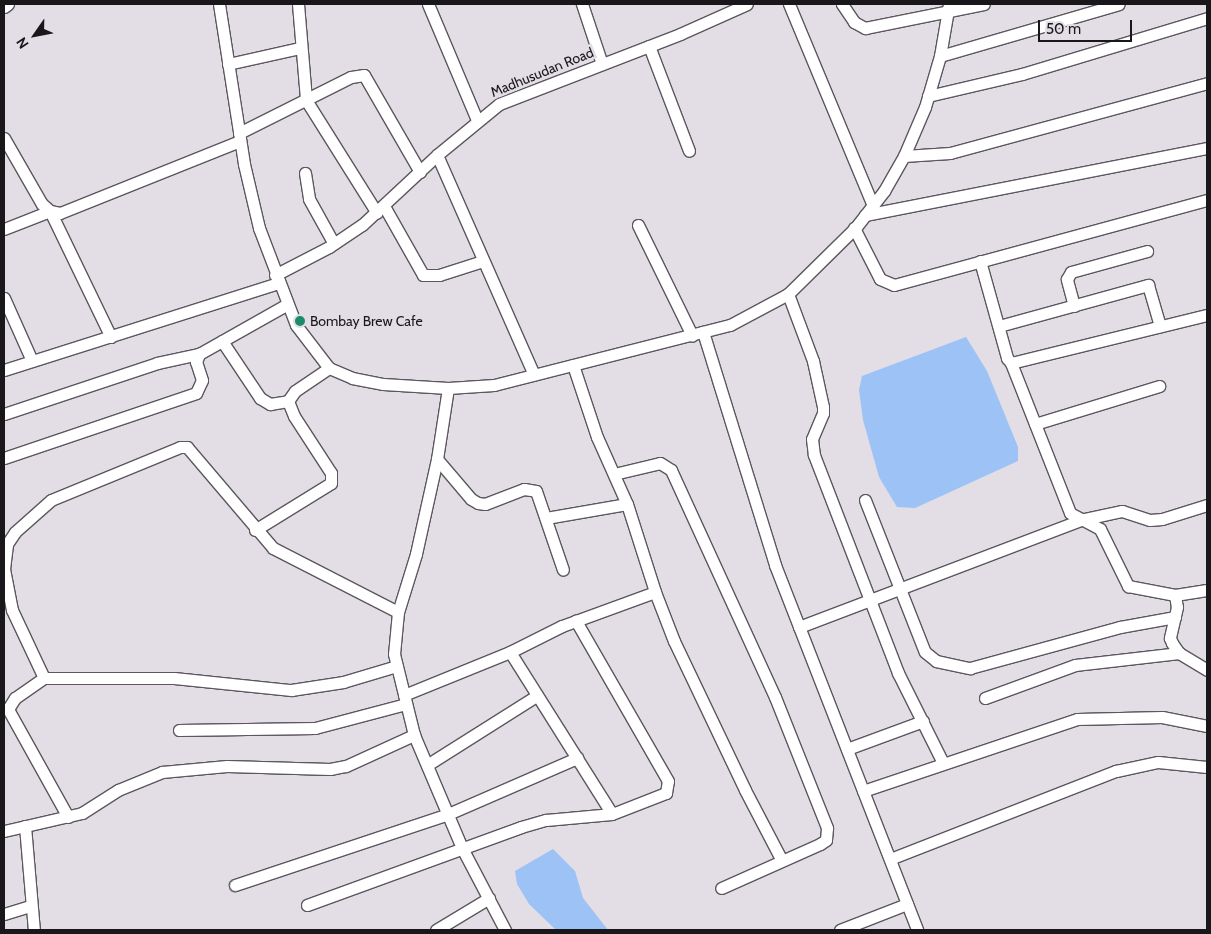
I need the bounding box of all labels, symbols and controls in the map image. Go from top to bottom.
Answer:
north arrow [10,10,60,60]
scale bar [1041,10,1135,42]
text: 50 m [1046,20,1081,38]
text: N [12,34,33,52]
street label: Madhusudan Road [488,44,596,100]
place label: Bombay Brew Cafe [310,313,423,329]
marker: Bombay Brew Cafe [294,315,306,327]

